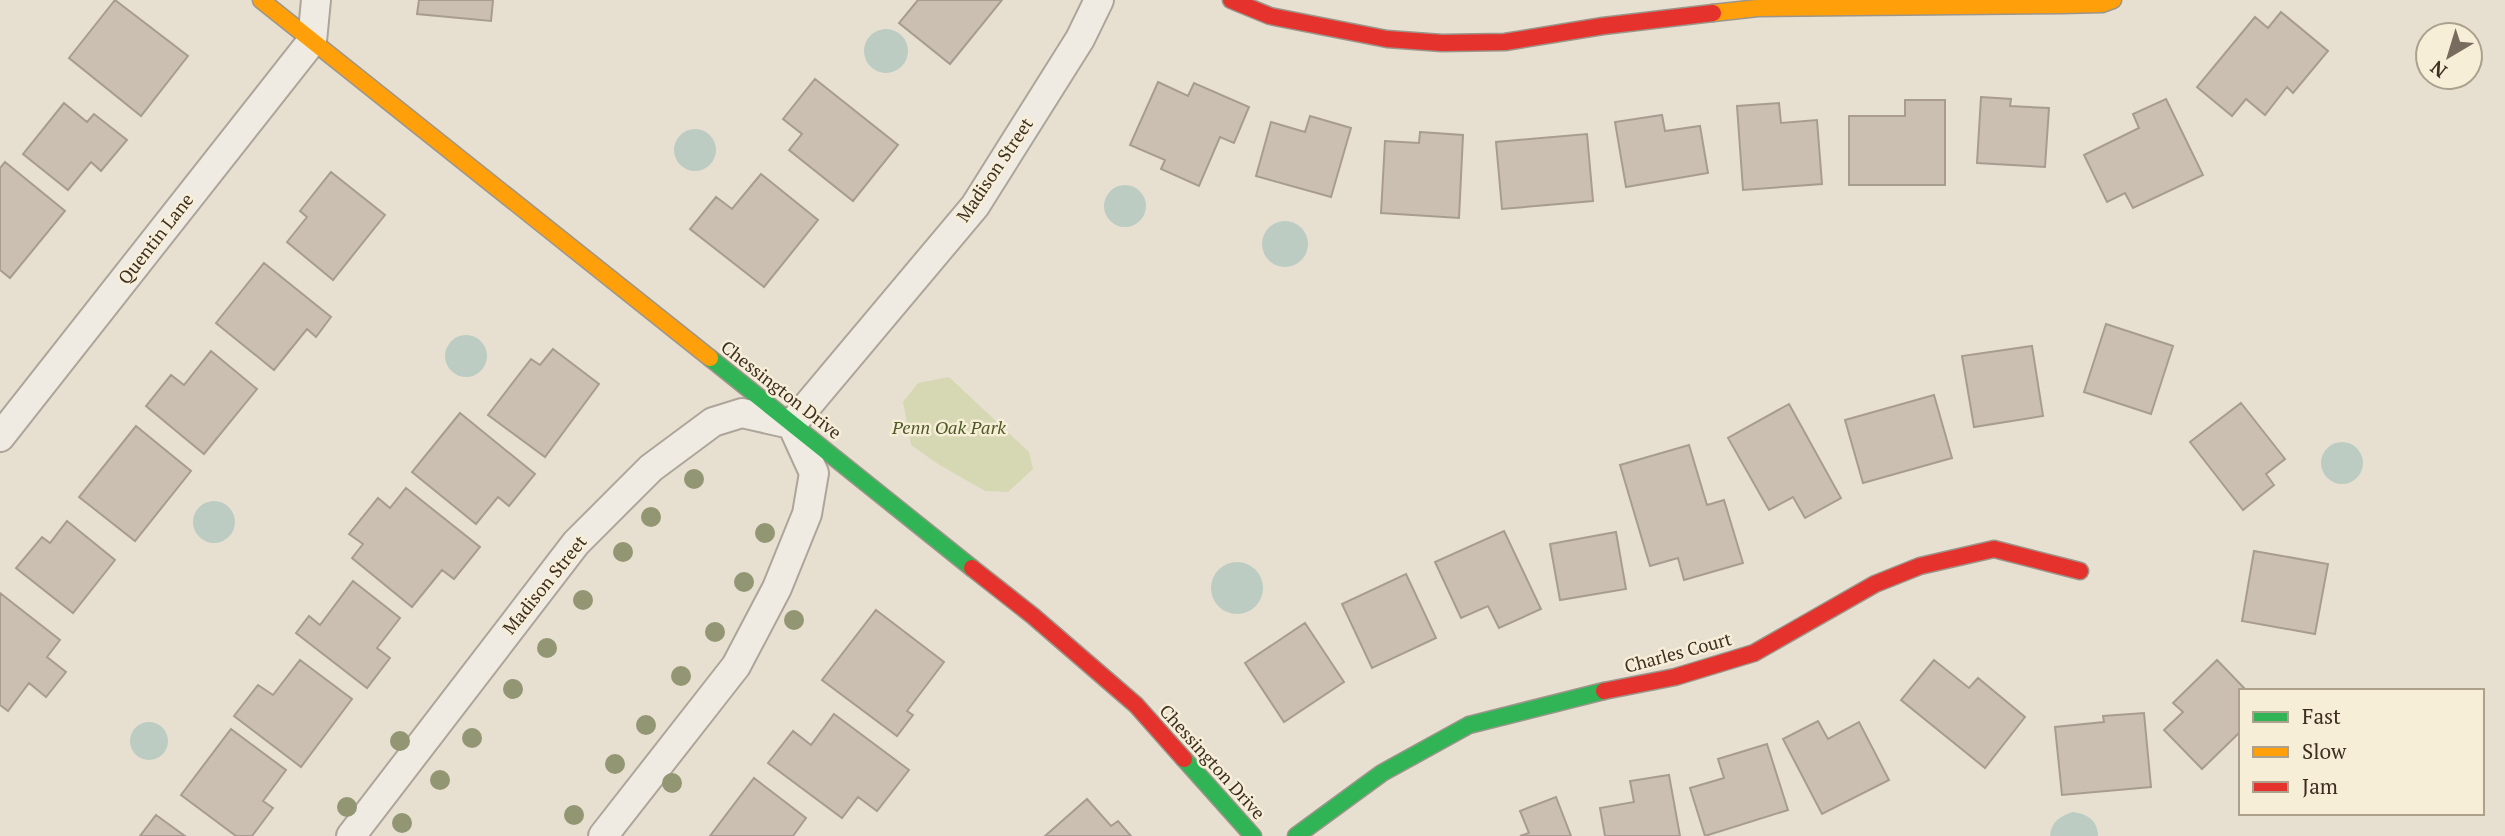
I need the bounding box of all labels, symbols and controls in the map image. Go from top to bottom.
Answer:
north arrow [2414,21,2484,91]
text: N [2424,55,2452,84]
street label: Madison Street [950,112,1038,226]
street label: Quentin Lane [112,188,198,289]
street label: Chessington Drive [716,334,847,444]
park label: Penn Oak Park [891,415,1006,439]
street label: Madison Street [497,530,592,639]
street label: Charles Court [1622,626,1734,678]
legend [2239,689,2484,815]
street label: Chessington Drive [1155,699,1271,824]
text: Fast [2302,702,2341,730]
text: Slow [2302,737,2347,765]
text: Jam [2302,772,2338,800]

